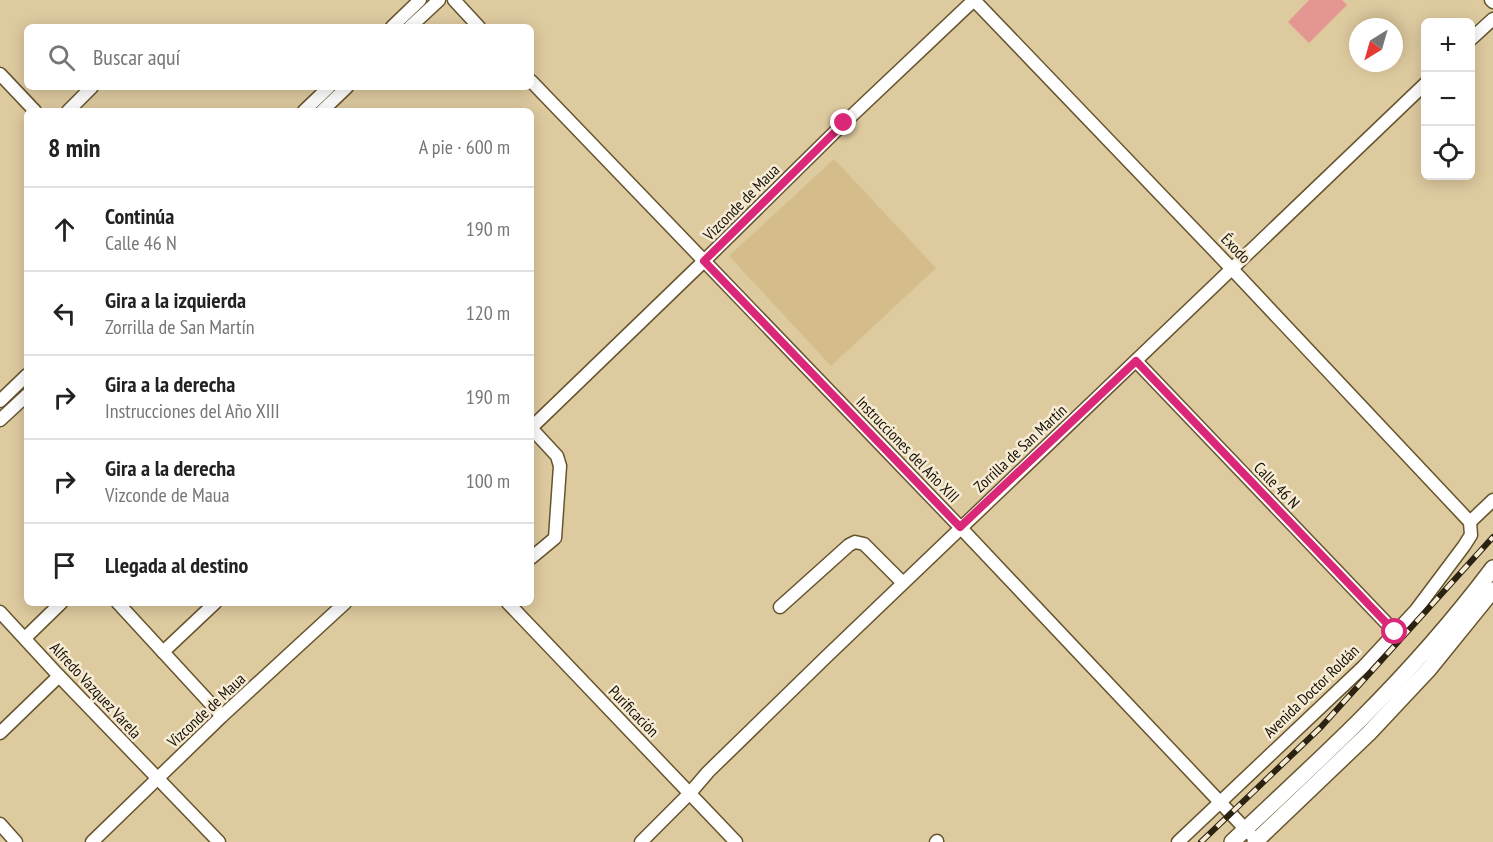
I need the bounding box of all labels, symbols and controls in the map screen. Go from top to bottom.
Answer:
north arrow [1349,18,1403,72]
map controls [1421,18,1475,180]
button: + [1421,18,1475,72]
search box [24,24,534,90]
icon: search [45,41,78,74]
text: Buscar aquí [93,43,180,71]
button: − [1421,72,1475,126]
route end [830,109,856,135]
button: locate [1421,126,1475,180]
text: 8 min [48,131,101,164]
text: A pie · 600 m [419,134,510,160]
street label: Vizconde de Maua [698,160,783,245]
text: Continúa [105,202,174,230]
icon: ahead [48,213,81,246]
text: 190 m [466,216,510,242]
street label: Éxodo [1217,229,1255,267]
text: Calle 46 N [105,230,177,256]
text: Gira a la izquierda [105,286,246,314]
icon: left [48,297,81,330]
text: 120 m [466,300,510,326]
text: Zorrilla de San Martín [105,314,255,340]
text: Gira a la derecha [105,370,235,398]
icon: right [48,381,81,414]
text: 190 m [466,384,510,410]
street label: Instrucciones del Año XIII [852,392,964,506]
text: Instrucciones del Año XIII [105,398,280,424]
street label: Zorrilla de San Martín [969,400,1071,496]
text: Gira a la derecha [105,454,235,482]
street label: Calle 46 N [1250,457,1304,513]
icon: right [48,465,81,498]
text: 100 m [466,468,510,494]
text: Vizconde de Maua [105,482,230,508]
icon: arrive [48,549,81,582]
text: Llegada al destino [105,551,248,579]
route start [1381,618,1407,644]
street label: Alfredo Vazquez Varela [46,637,146,743]
street label: Avenida Doctor Roldán [1259,640,1363,742]
street label: Vizconde de Maua [162,669,249,752]
street label: Purificación [605,681,663,741]

